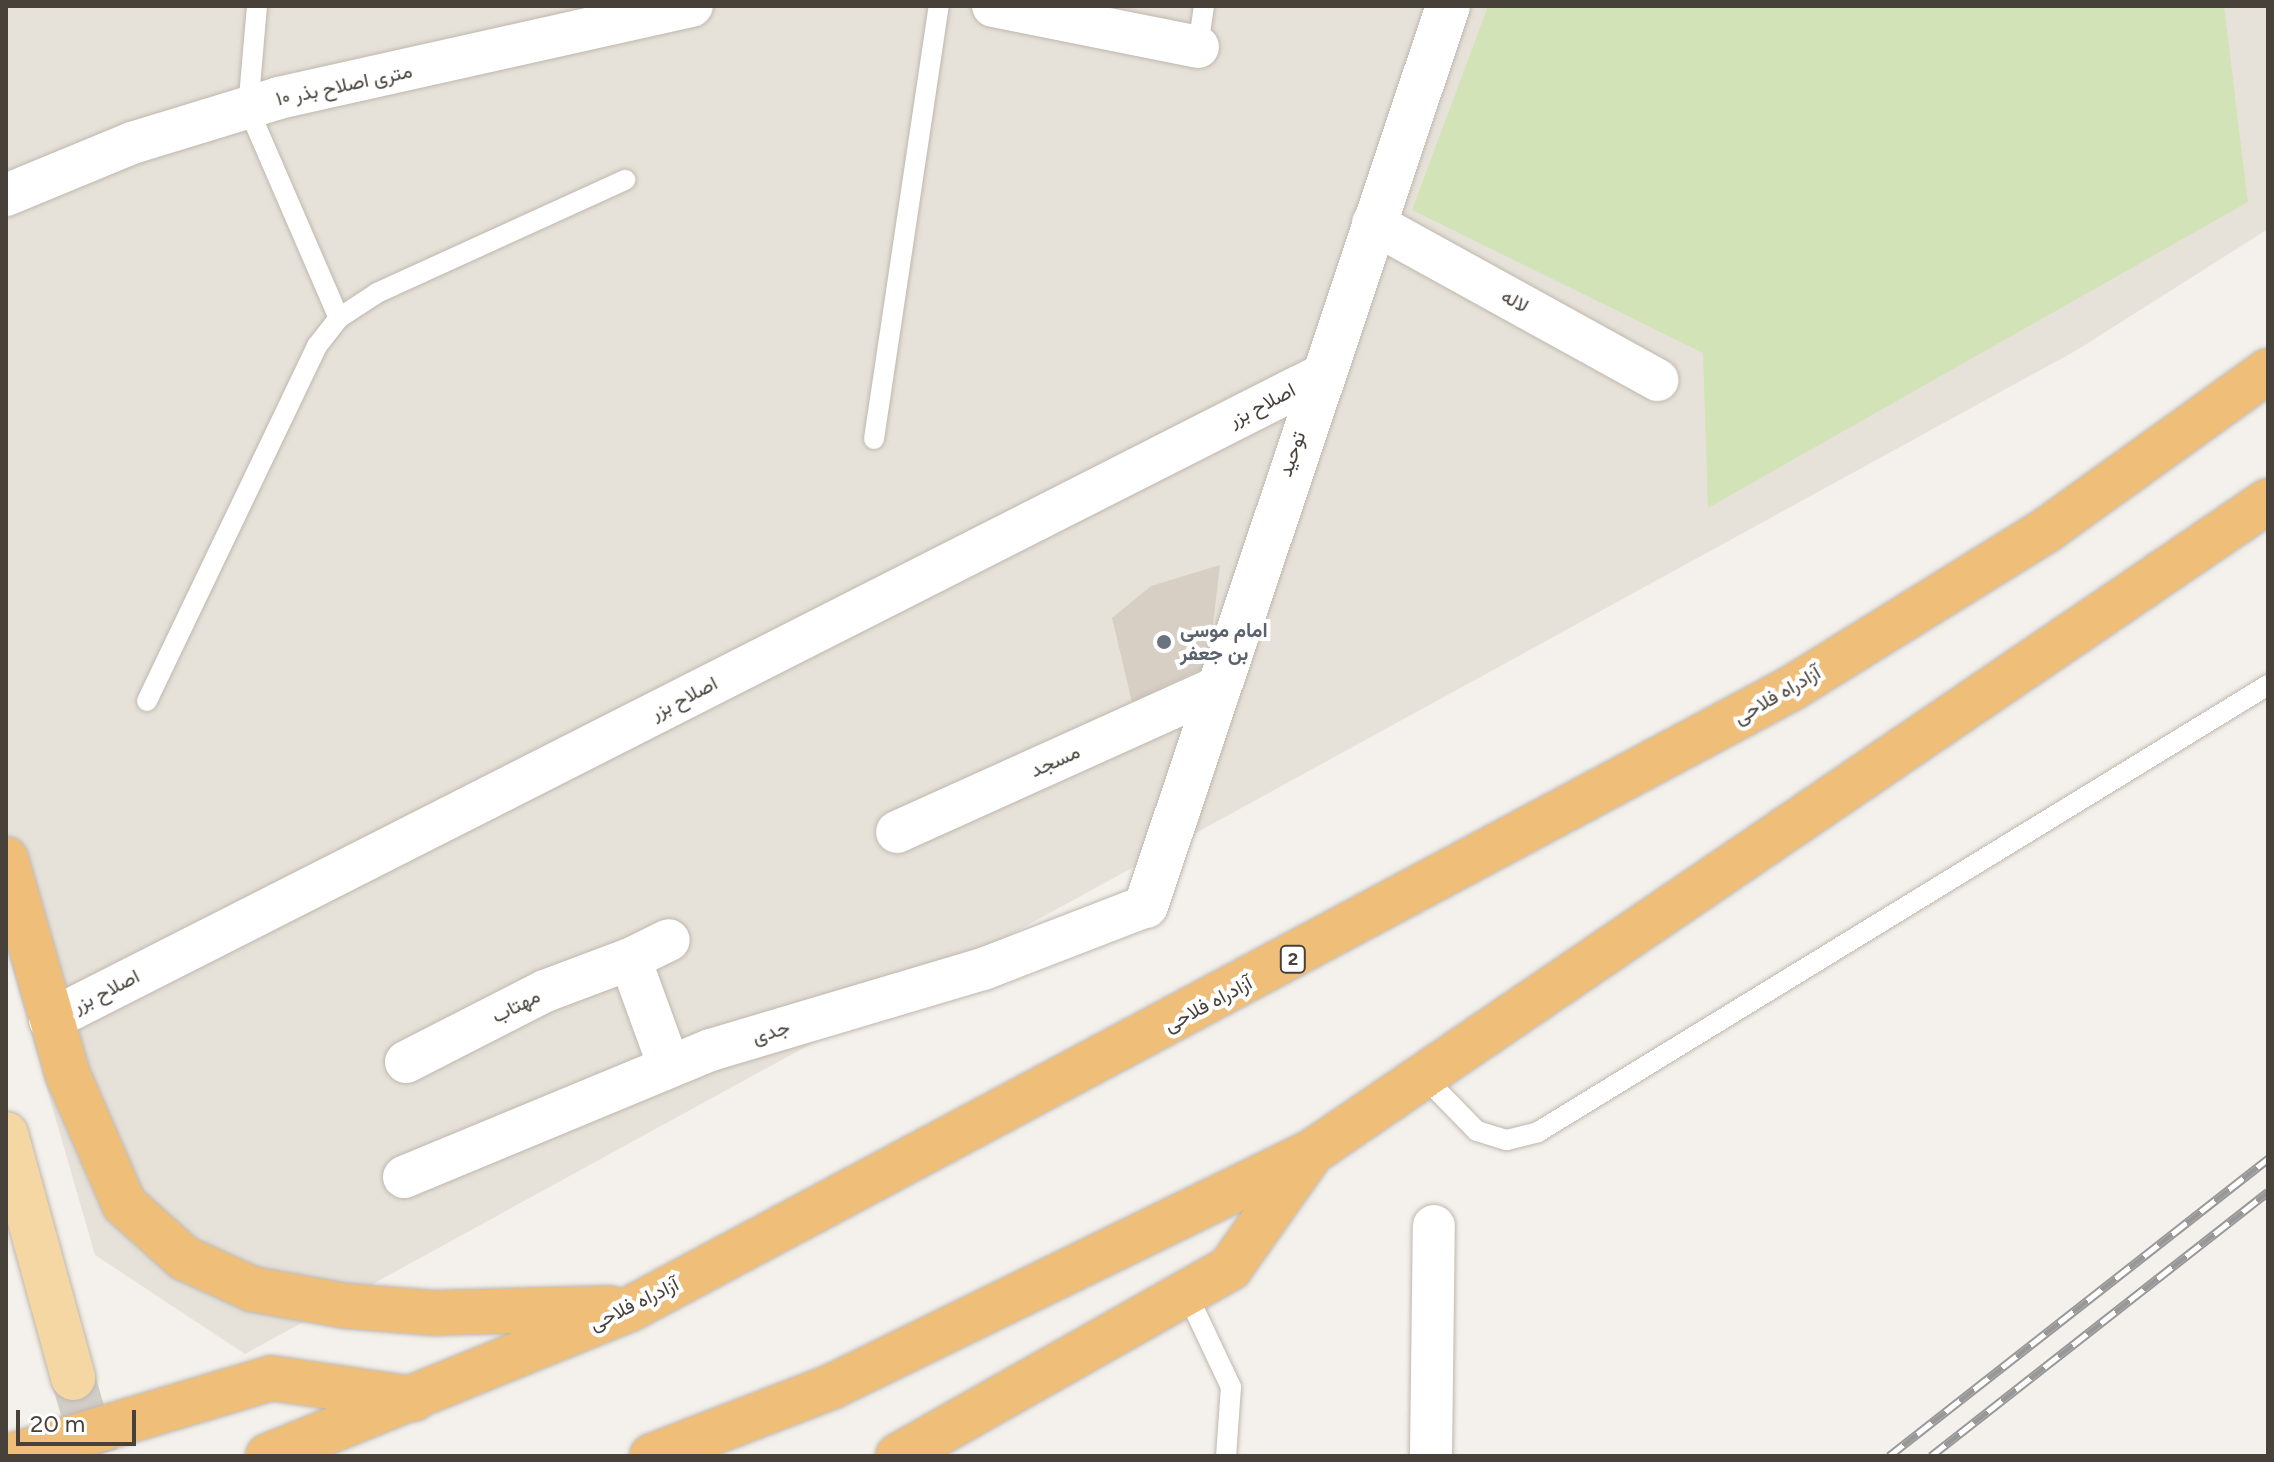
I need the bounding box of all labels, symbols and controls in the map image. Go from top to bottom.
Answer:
street label: ۱۰ متری اصلاح بذر [274,59,414,111]
street label: لاله [1497,284,1533,318]
street label: اصلاح بزر [1225,378,1299,432]
street label: توحید [1273,428,1311,480]
place label: امام موسی بن جعفر [1180,618,1268,665]
marker: امام موسی بن جعفر [1155,633,1173,651]
street label: آزادراه فلاحی [1729,661,1825,729]
street label: اصلاح بزر [647,671,721,725]
street label: مسجد [1026,739,1084,783]
road number: 2 [1279,945,1307,973]
street label: اصلاح بزر [69,964,143,1018]
street label: آزادراه فلاحی [1160,971,1256,1037]
street label: مهتاب [488,984,544,1028]
street label: جدی [749,1015,793,1049]
street label: آزادراه فلاحی [585,1272,683,1336]
scale bar [20,1394,140,1444]
text: 20 m [30,1409,85,1438]

